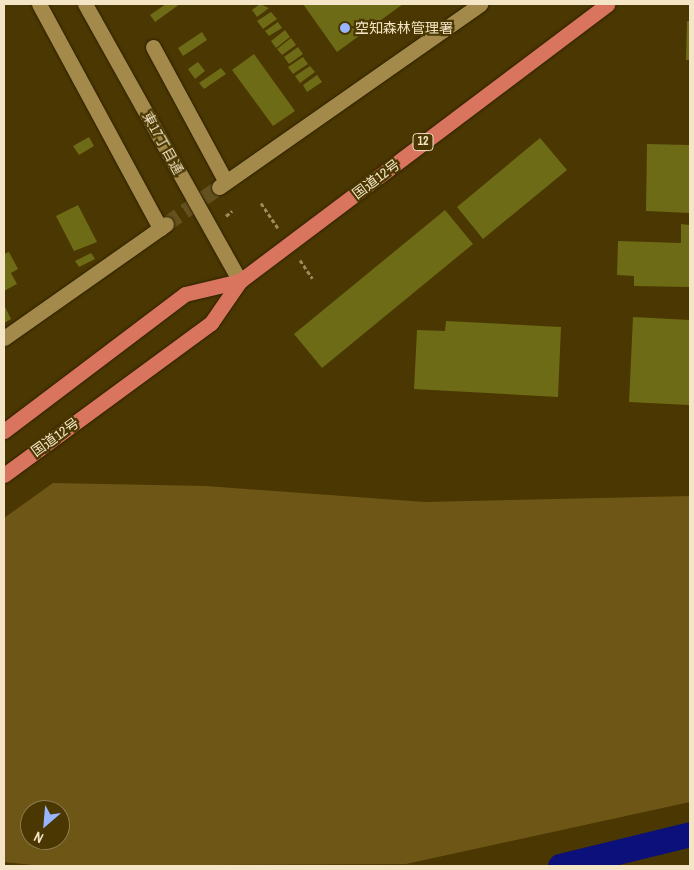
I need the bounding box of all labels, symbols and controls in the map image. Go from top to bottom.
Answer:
place label: 空知森林管理署 [355,20,453,36]
marker: 空知森林管理署 [339,22,351,34]
street label: 東17丁目通 [139,109,187,177]
road number: 12 [412,132,434,152]
street label: 国道12号 [349,156,403,202]
street label: 国道12号 [28,414,82,460]
north arrow [20,800,70,850]
text: N [31,828,46,847]

